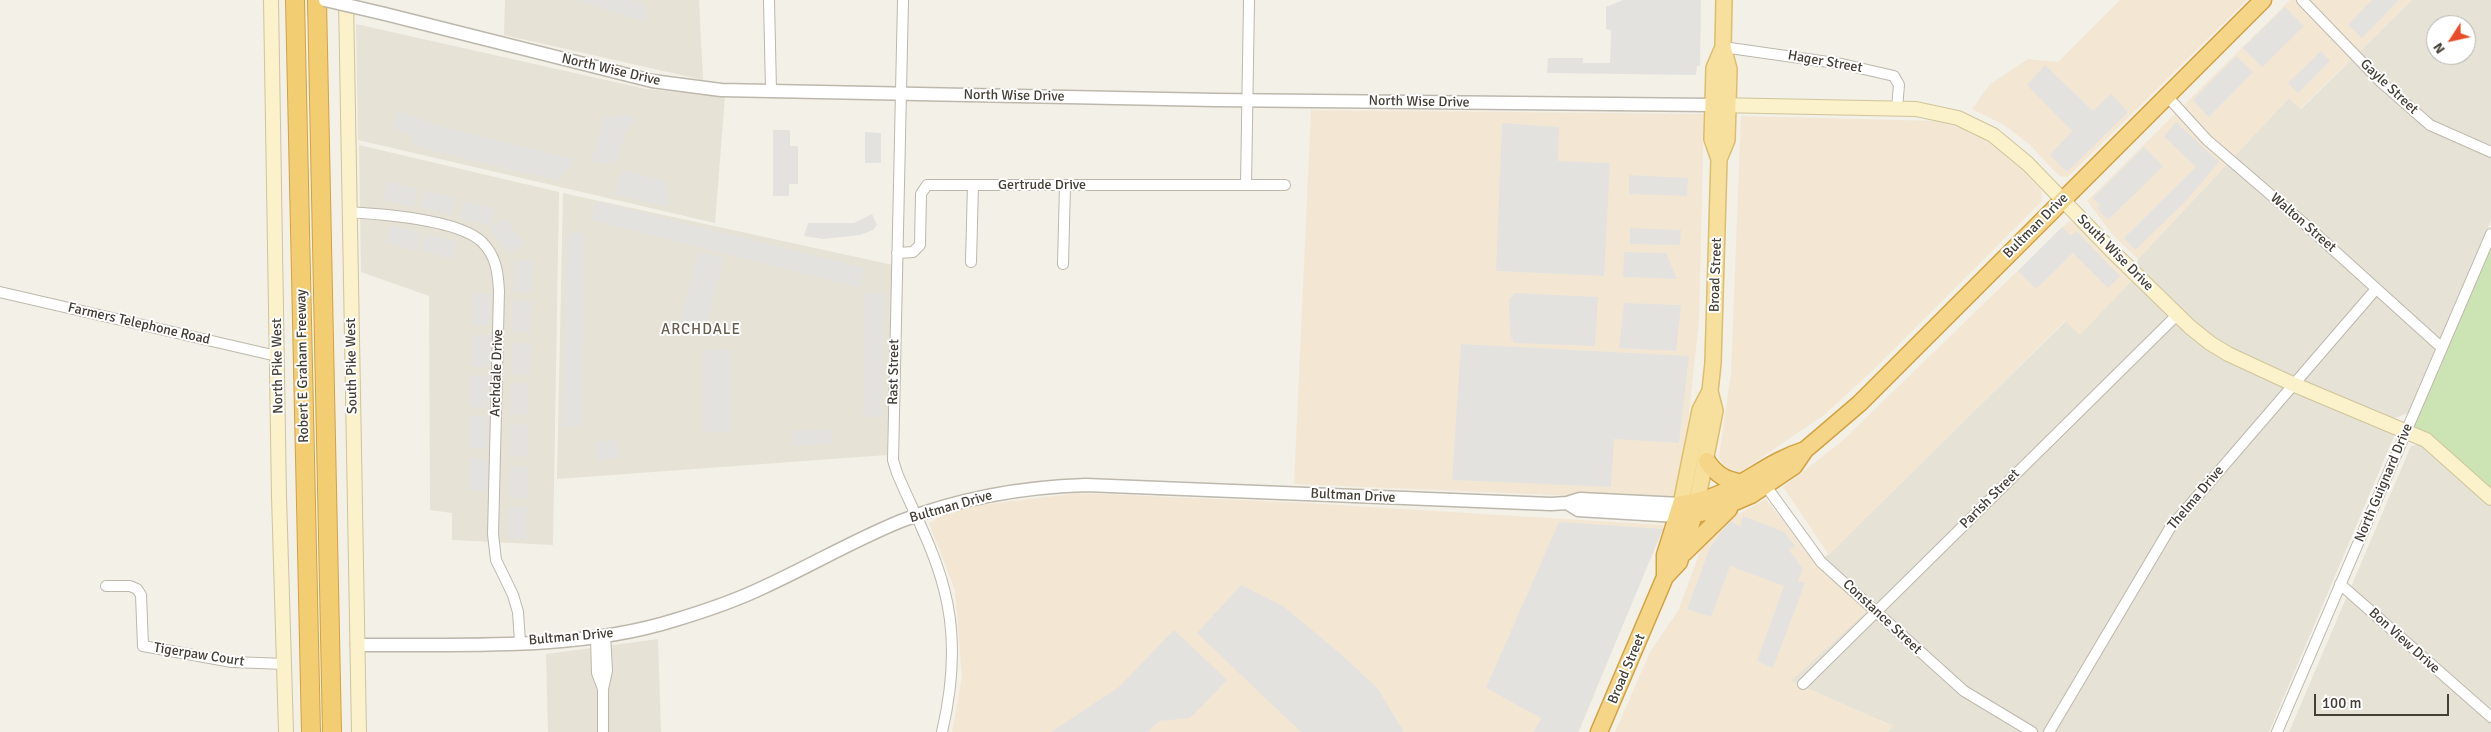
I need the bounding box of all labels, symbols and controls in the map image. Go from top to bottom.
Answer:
north arrow [2426,15,2476,65]
text: N [2429,39,2449,57]
street label: Hager Street [1786,47,1864,77]
street label: North Wise Drive [560,50,662,90]
street label: Gayle Street [2357,56,2421,118]
street label: North Wise Drive [963,87,1065,105]
street label: North Wise Drive [1368,93,1470,111]
street label: Gertrude Drive [998,177,1086,193]
street label: Bultman Drive [2000,190,2072,262]
street label: Walton Street [2267,190,2339,256]
street label: South Wise Drive [2073,211,2157,295]
street label: Broad Street [1706,238,1726,312]
street label: Robert E Graham Freeway [293,289,313,443]
street label: Farmers Telephone Road [66,299,212,349]
street label: North Pike West [269,318,287,414]
street label: South Pike West [343,318,361,414]
district label: ARCHDALE [660,321,742,339]
street label: Archdale Drive [487,329,507,417]
street label: Rast Street [885,339,903,405]
street label: North Guignard Drive [2351,421,2417,545]
street label: Thelma Drive [2164,463,2228,533]
street label: Parish Street [1957,466,2023,532]
street label: Bultman Drive [1310,485,1396,507]
street label: Bultman Drive [908,487,994,527]
street label: Constance Street [1839,576,1925,658]
street label: Bon View Drive [2365,605,2443,677]
street label: Bultman Drive [528,625,614,649]
street label: Broad Street [1605,631,1649,707]
street label: Tigerpaw Court [153,640,245,670]
scale bar [2316,684,2451,716]
text: 100 m [2322,694,2362,712]

